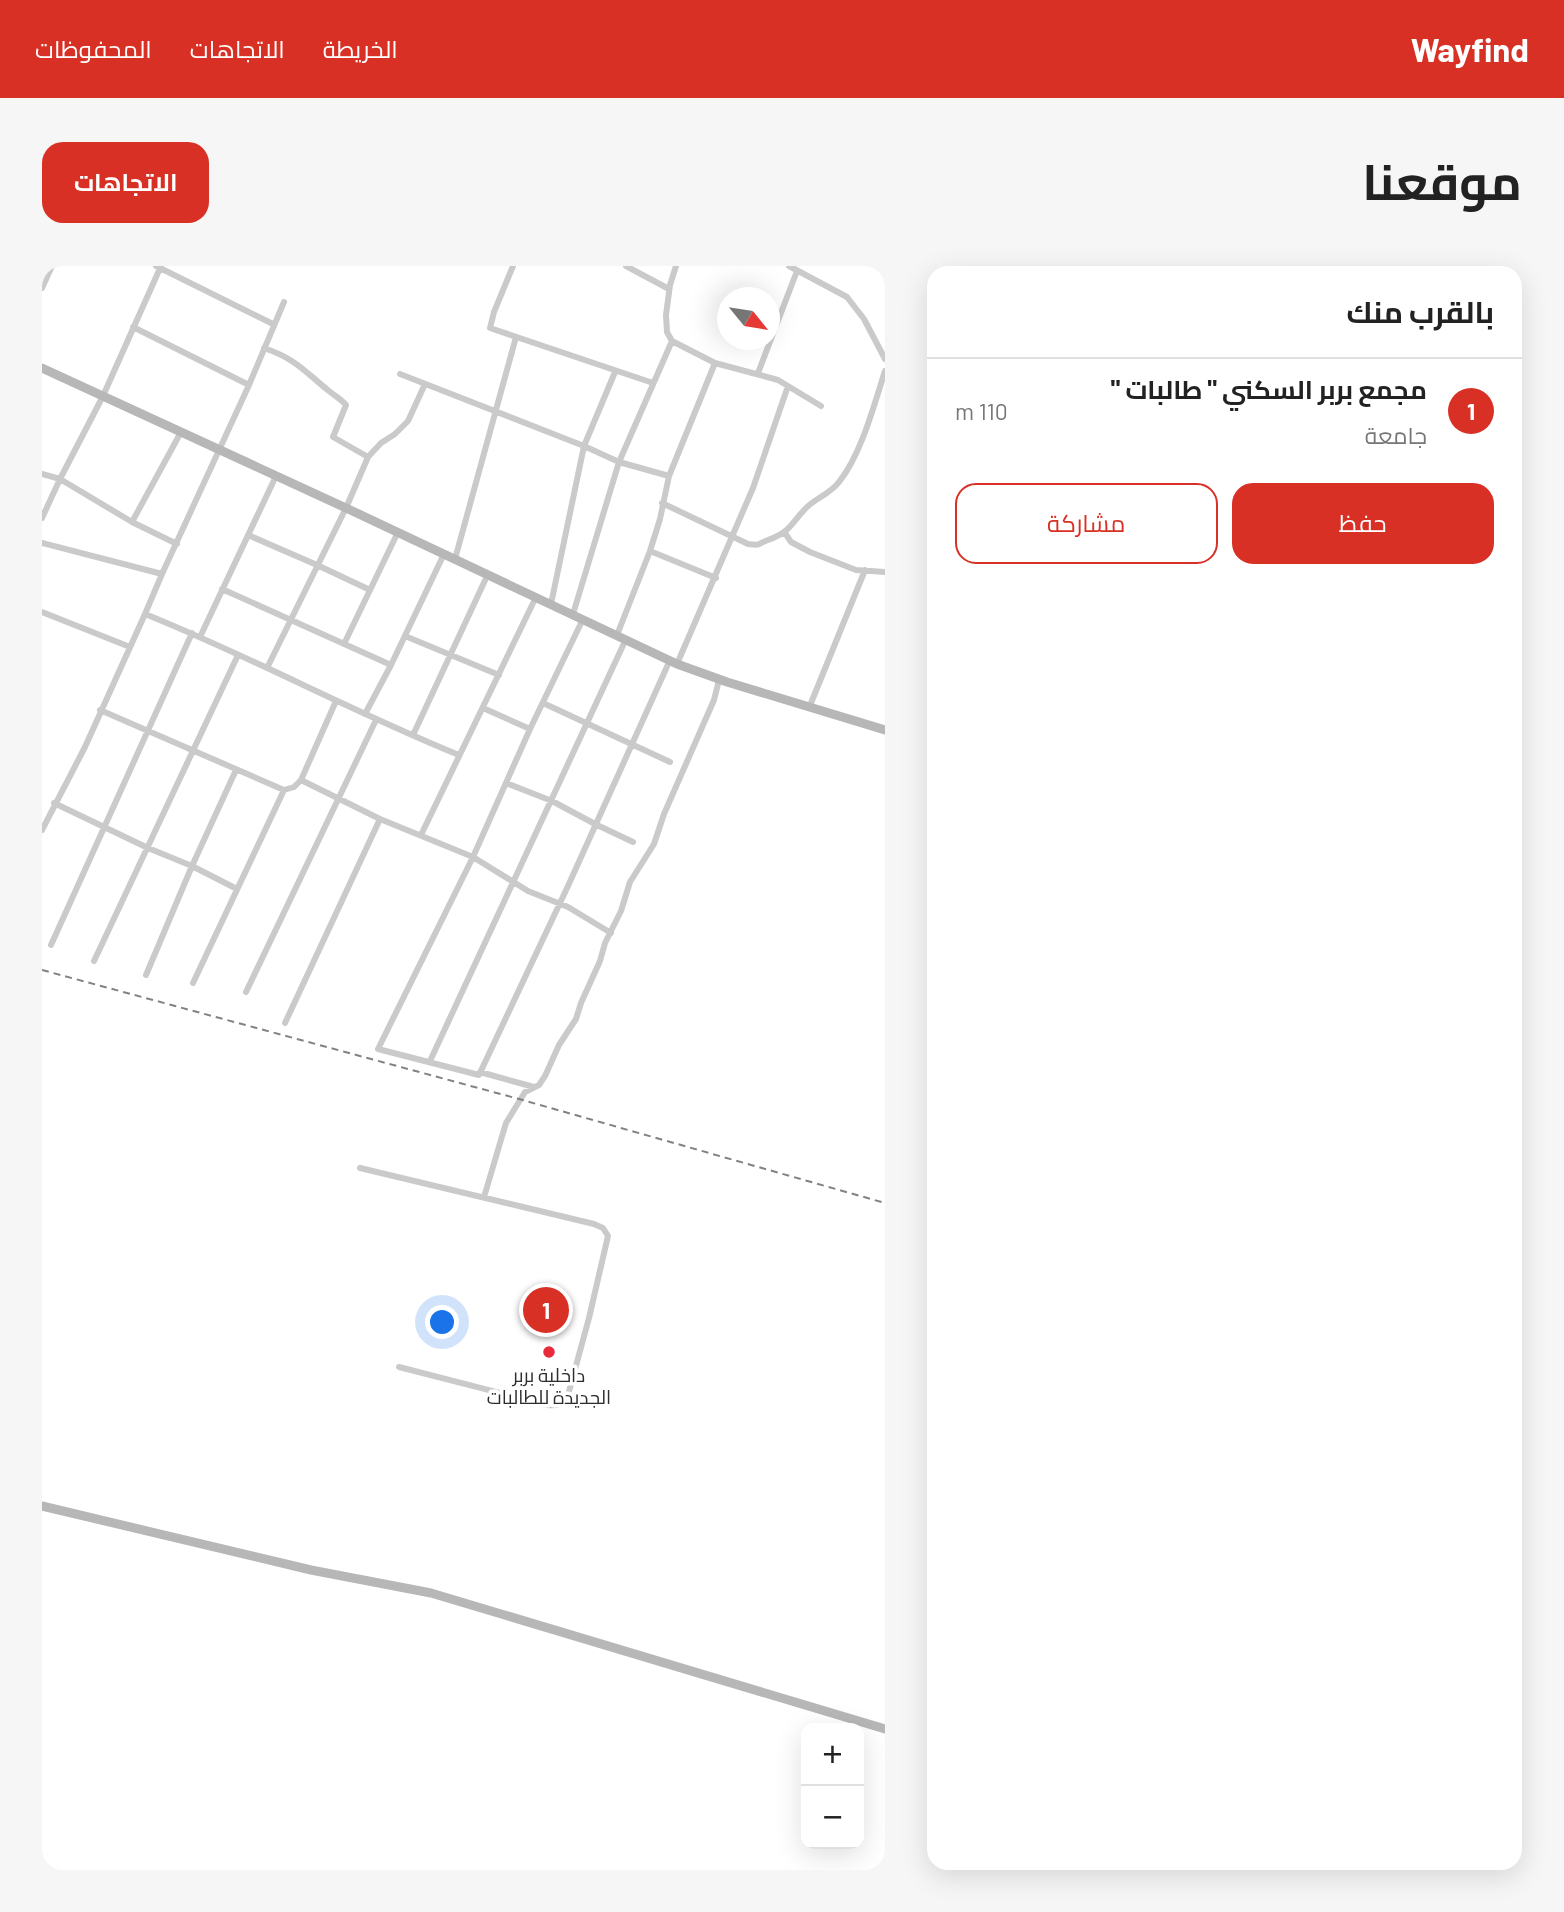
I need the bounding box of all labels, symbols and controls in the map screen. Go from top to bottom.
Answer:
text: Wayfind [1411,29,1529,69]
text: المحفوظات [35,34,152,63]
text: الاتجاهات [190,34,285,63]
text: الخريطة [323,34,398,63]
button: الاتجاهات [42,142,209,223]
text: موقعنا [1362,151,1522,210]
north arrow [717,287,780,350]
text: بالقرب منك [1346,293,1494,329]
text: مجمع بربر السكني " طالبات " [1111,373,1427,404]
text: 110 m [955,397,1008,425]
text: 1 [1467,397,1475,425]
text: جامعة [1365,421,1427,449]
button: مشاركة [955,483,1218,564]
button: حفظ [1232,483,1494,564]
pin: 1 [523,1284,569,1336]
your location [425,1305,459,1339]
marker: داخلية بربر الجديدة للطالبات [541,1344,557,1360]
place label: داخلية بربر الجديدة للطالبات [487,1363,611,1408]
map controls [801,1723,864,1849]
button: + [801,1723,864,1786]
button: − [801,1786,864,1849]

